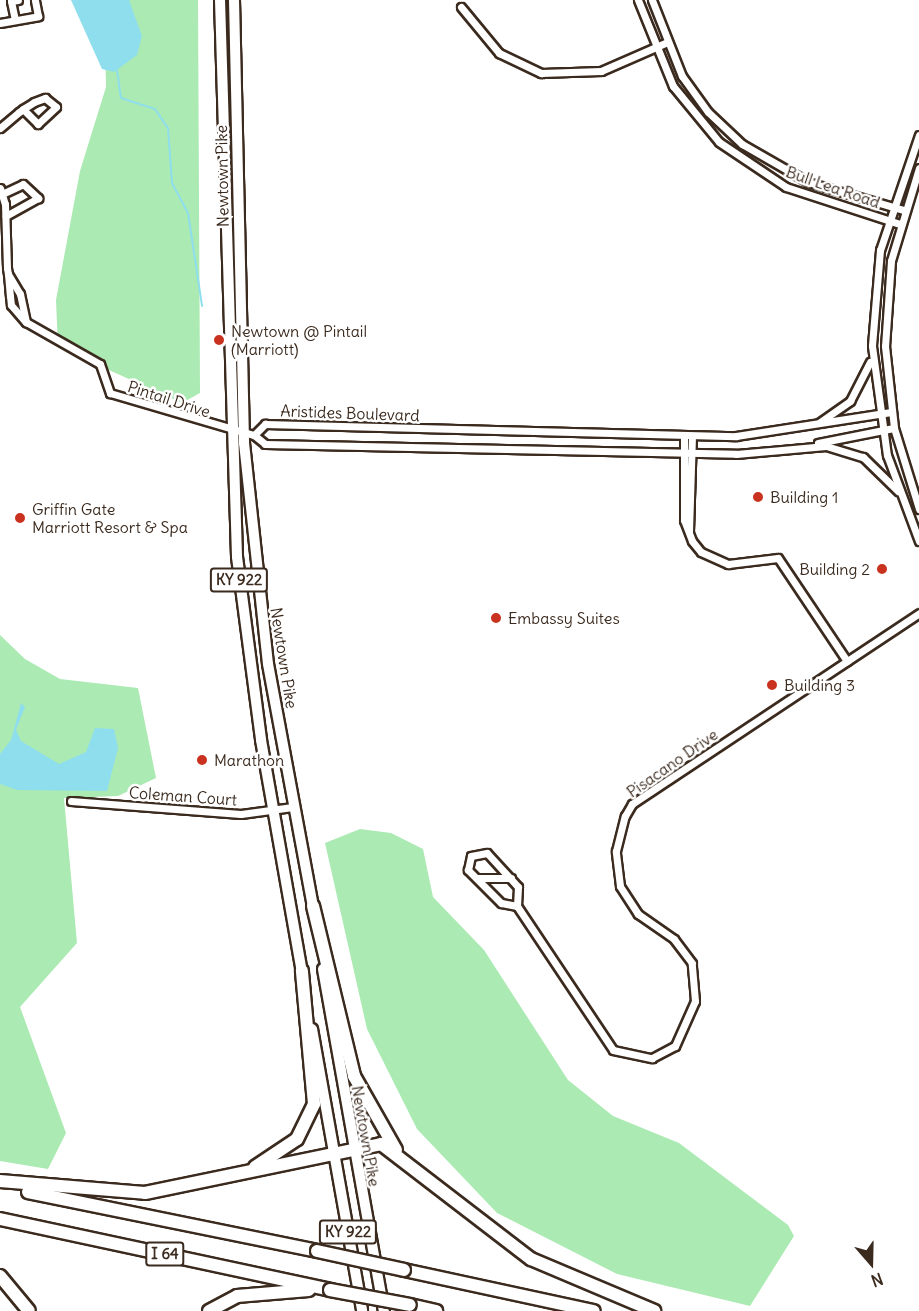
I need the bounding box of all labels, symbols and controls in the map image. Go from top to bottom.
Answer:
street label: Newtown Pike [212,125,232,227]
street label: Bull Lea Road [783,162,883,212]
place label: Newtown @ Pintail (Marriott) [231,321,367,359]
marker: Newtown @ Pintail (Marriott) [212,333,226,347]
street label: Pintail Drive [125,377,213,421]
street label: Aristides Boulevard [280,401,420,425]
place label: Building 1 [770,487,838,507]
marker: Building 1 [751,490,765,504]
place label: Griffin Gate Marriott Resort & Spa [32,499,188,537]
marker: Griffin Gate Marriott Resort & Spa [13,511,27,525]
place label: Building 2 [799,559,870,579]
marker: Building 2 [875,562,889,576]
road number: KY 922 [209,568,269,592]
street label: Newtown Pike [267,606,301,710]
place label: Embassy Suites [508,608,620,628]
marker: Embassy Suites [489,611,503,625]
place label: Building 3 [784,675,855,695]
marker: Building 3 [765,678,779,692]
street label: Pisacano Drive [623,725,721,801]
place label: Marathon [214,750,284,770]
marker: Marathon [195,753,209,767]
street label: Coleman Court [128,783,238,809]
street label: Newtown Pike [348,1084,384,1188]
road number: KY 922 [318,1220,378,1244]
north arrow [841,1233,901,1293]
road number: I 64 [144,1242,186,1266]
text: N [869,1269,886,1291]

